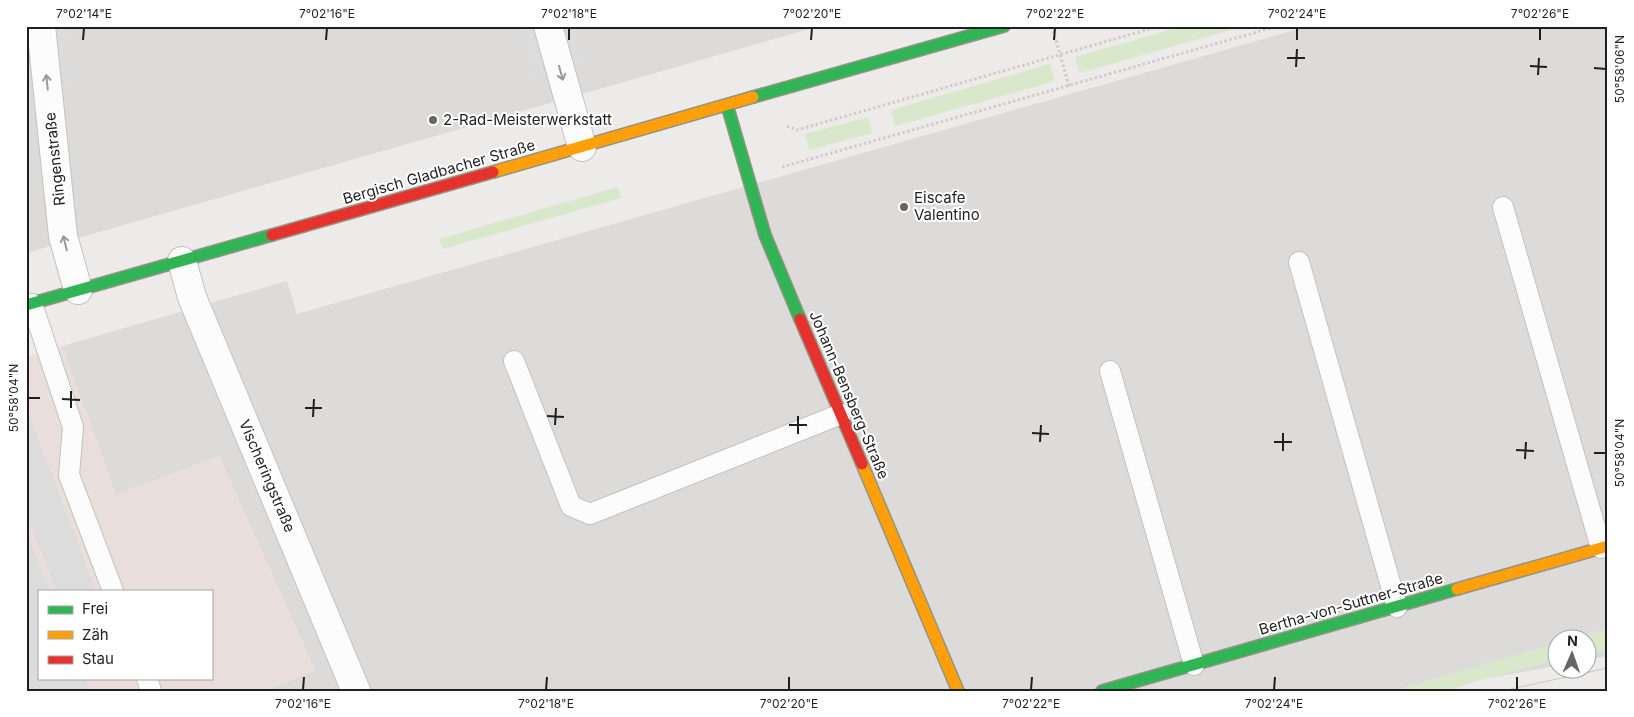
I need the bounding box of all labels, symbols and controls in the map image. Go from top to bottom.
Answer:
text: 7°02'14"E [56,6,112,21]
text: 7°02'16"E [299,6,355,21]
text: 7°02'18"E [541,6,597,21]
text: 7°02'20"E [783,6,841,21]
text: 7°02'22"E [1026,6,1084,21]
text: 7°02'24"E [1268,6,1326,21]
text: 7°02'26"E [1511,6,1569,21]
text: 50°58'06"N [1612,35,1627,103]
one-way arrow [557,65,567,81]
one-way arrow [42,74,52,90]
place label: 2-Rad-Meisterwerkstatt [443,110,612,129]
street label: Ringenstraße [40,111,69,207]
marker: 2-Rad-Meisterwerkstatt [427,114,439,126]
street label: Bergisch Gladbacher Straße [341,135,537,208]
place label: Eiscafe Valentino [914,188,980,224]
marker: Eiscafe Valentino [898,201,910,213]
one-way arrow [60,236,69,252]
street label: Johann-Bensberg-Straße [805,308,894,482]
text: 50°58'04"N [6,364,21,432]
street label: Vischeringstraße [235,417,300,535]
text: 50°58'04"N [1612,419,1627,487]
street label: Bertha-von-Suttner-Straße [1257,568,1445,639]
legend [38,590,212,680]
text: Frei [82,599,108,618]
text: Zäh [82,625,109,644]
north arrow [1546,630,1596,680]
text: N [1567,632,1578,649]
text: Stau [82,649,114,668]
text: 7°02'16"E [275,696,331,711]
text: 7°02'18"E [518,696,574,711]
text: 7°02'20"E [760,696,818,711]
text: 7°02'22"E [1002,696,1060,711]
text: 7°02'24"E [1245,696,1303,711]
text: 7°02'26"E [1488,696,1546,711]

